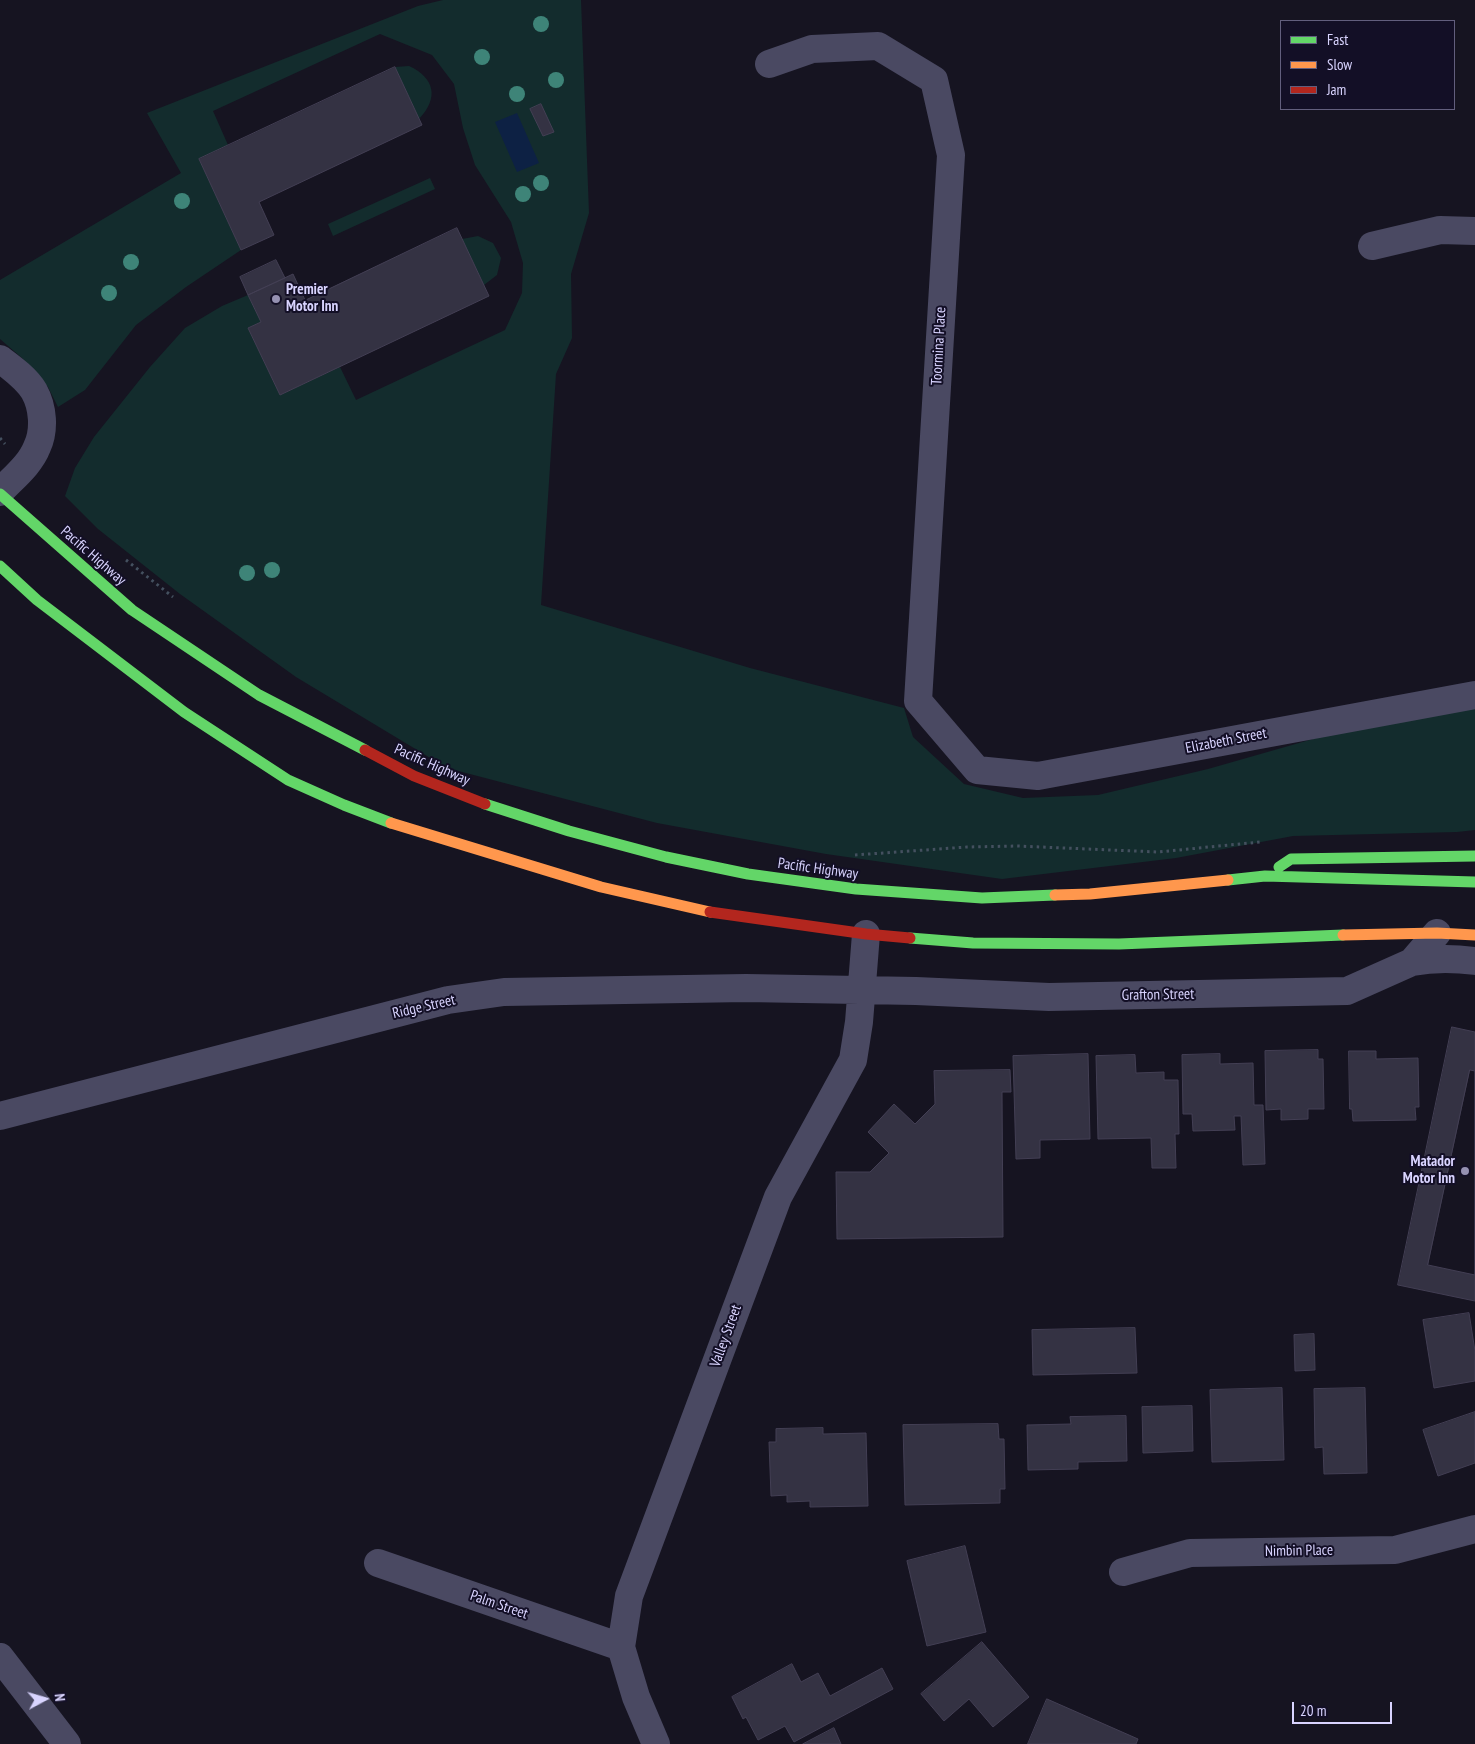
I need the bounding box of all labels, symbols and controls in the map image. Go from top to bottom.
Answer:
legend [1280,20,1455,110]
text: Fast [1327,30,1348,49]
text: Slow [1327,55,1352,74]
text: Jam [1327,80,1346,99]
place label: Premier Motor Inn [286,281,338,316]
marker: Premier Motor Inn [270,293,282,305]
street label: Toormina Place [928,306,950,386]
street label: Pacific Highway [57,523,129,589]
street label: Elizabeth Street [1184,724,1268,758]
street label: Pacific Highway [391,740,473,790]
street label: Pacific Highway [777,854,859,884]
street label: Grafton Street [1122,985,1194,1005]
street label: Ridge Street [391,991,457,1023]
place label: Matador Motor Inn [1403,1153,1455,1188]
marker: Matador Motor Inn [1459,1165,1471,1177]
street label: Valley Street [706,1302,746,1370]
street label: Nimbin Place [1265,1541,1333,1561]
street label: Palm Street [468,1587,530,1623]
north arrow [20,1674,70,1724]
scale bar [1295,1692,1395,1724]
text: N [51,1693,69,1702]
text: 20 m [1300,1701,1326,1720]

